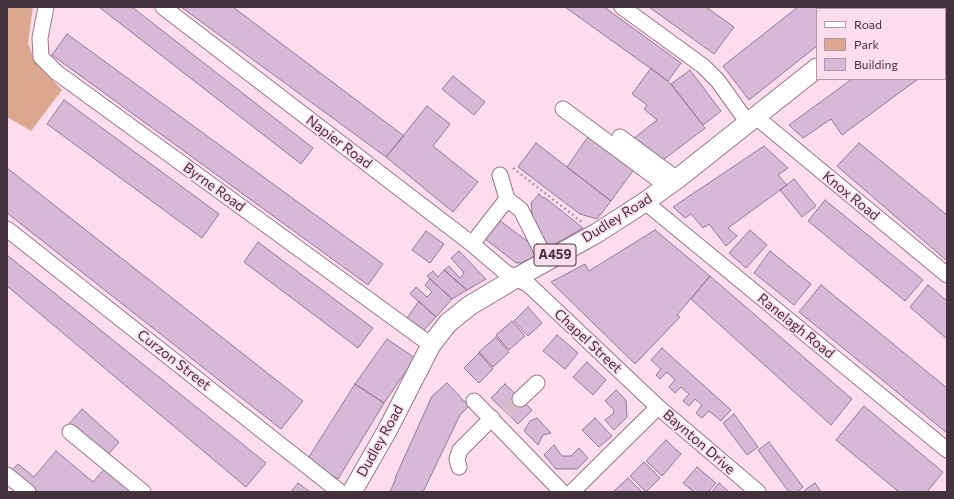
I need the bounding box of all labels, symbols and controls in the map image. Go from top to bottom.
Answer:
legend [816,8,946,80]
text: Road [854,17,882,31]
text: Park [854,37,879,51]
text: Building [854,57,898,71]
street label: Napier Road [303,112,375,172]
street label: Byrne Road [180,159,248,215]
street label: Knox Road [819,168,883,224]
street label: Dudley Road [579,190,655,246]
road number: A459 [534,244,576,266]
street label: Ranelagh Road [754,290,838,362]
street label: Chapel Street [551,305,625,377]
street label: Curzon Street [134,326,214,394]
street label: Dudley Road [353,402,407,480]
street label: Baynton Drive [660,406,738,478]

